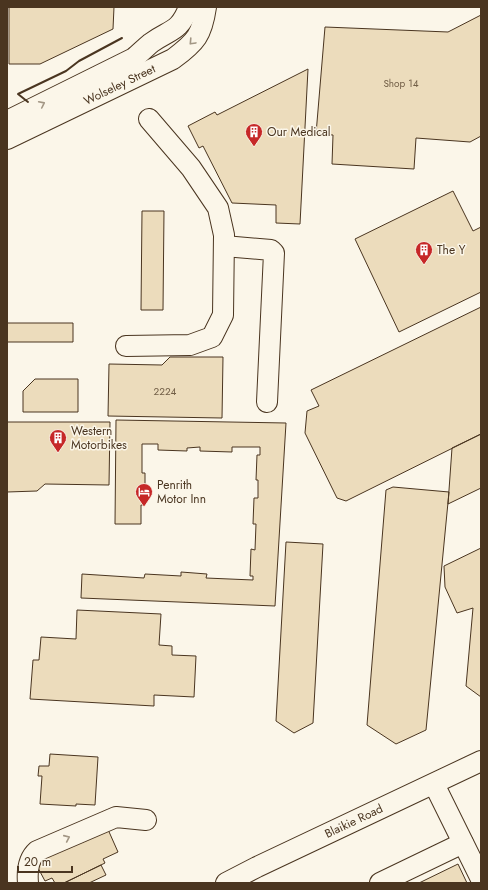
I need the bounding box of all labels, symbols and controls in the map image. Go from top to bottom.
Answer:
one-way arrow [190,37,197,45]
street label: Wolseley Street [81,60,159,110]
house number: Shop 14 [383,76,419,91]
one-way arrow [38,101,45,109]
building icon: Our Medical [244,122,264,147]
place label: Our Medical [267,123,331,141]
building icon: The Y [414,240,434,265]
place label: The Y [437,241,466,259]
house number: 2224 [154,384,177,399]
place label: Western Motorbikes [71,422,127,454]
building icon: Western Motorbikes [48,428,68,453]
place label: Penrith Motor Inn [157,476,206,508]
hotel icon: Penrith Motor Inn [134,482,154,507]
street label: Blaikie Road [322,800,386,843]
one-way arrow [62,835,70,843]
scale bar [18,848,72,874]
text: 20 m [24,853,51,871]

